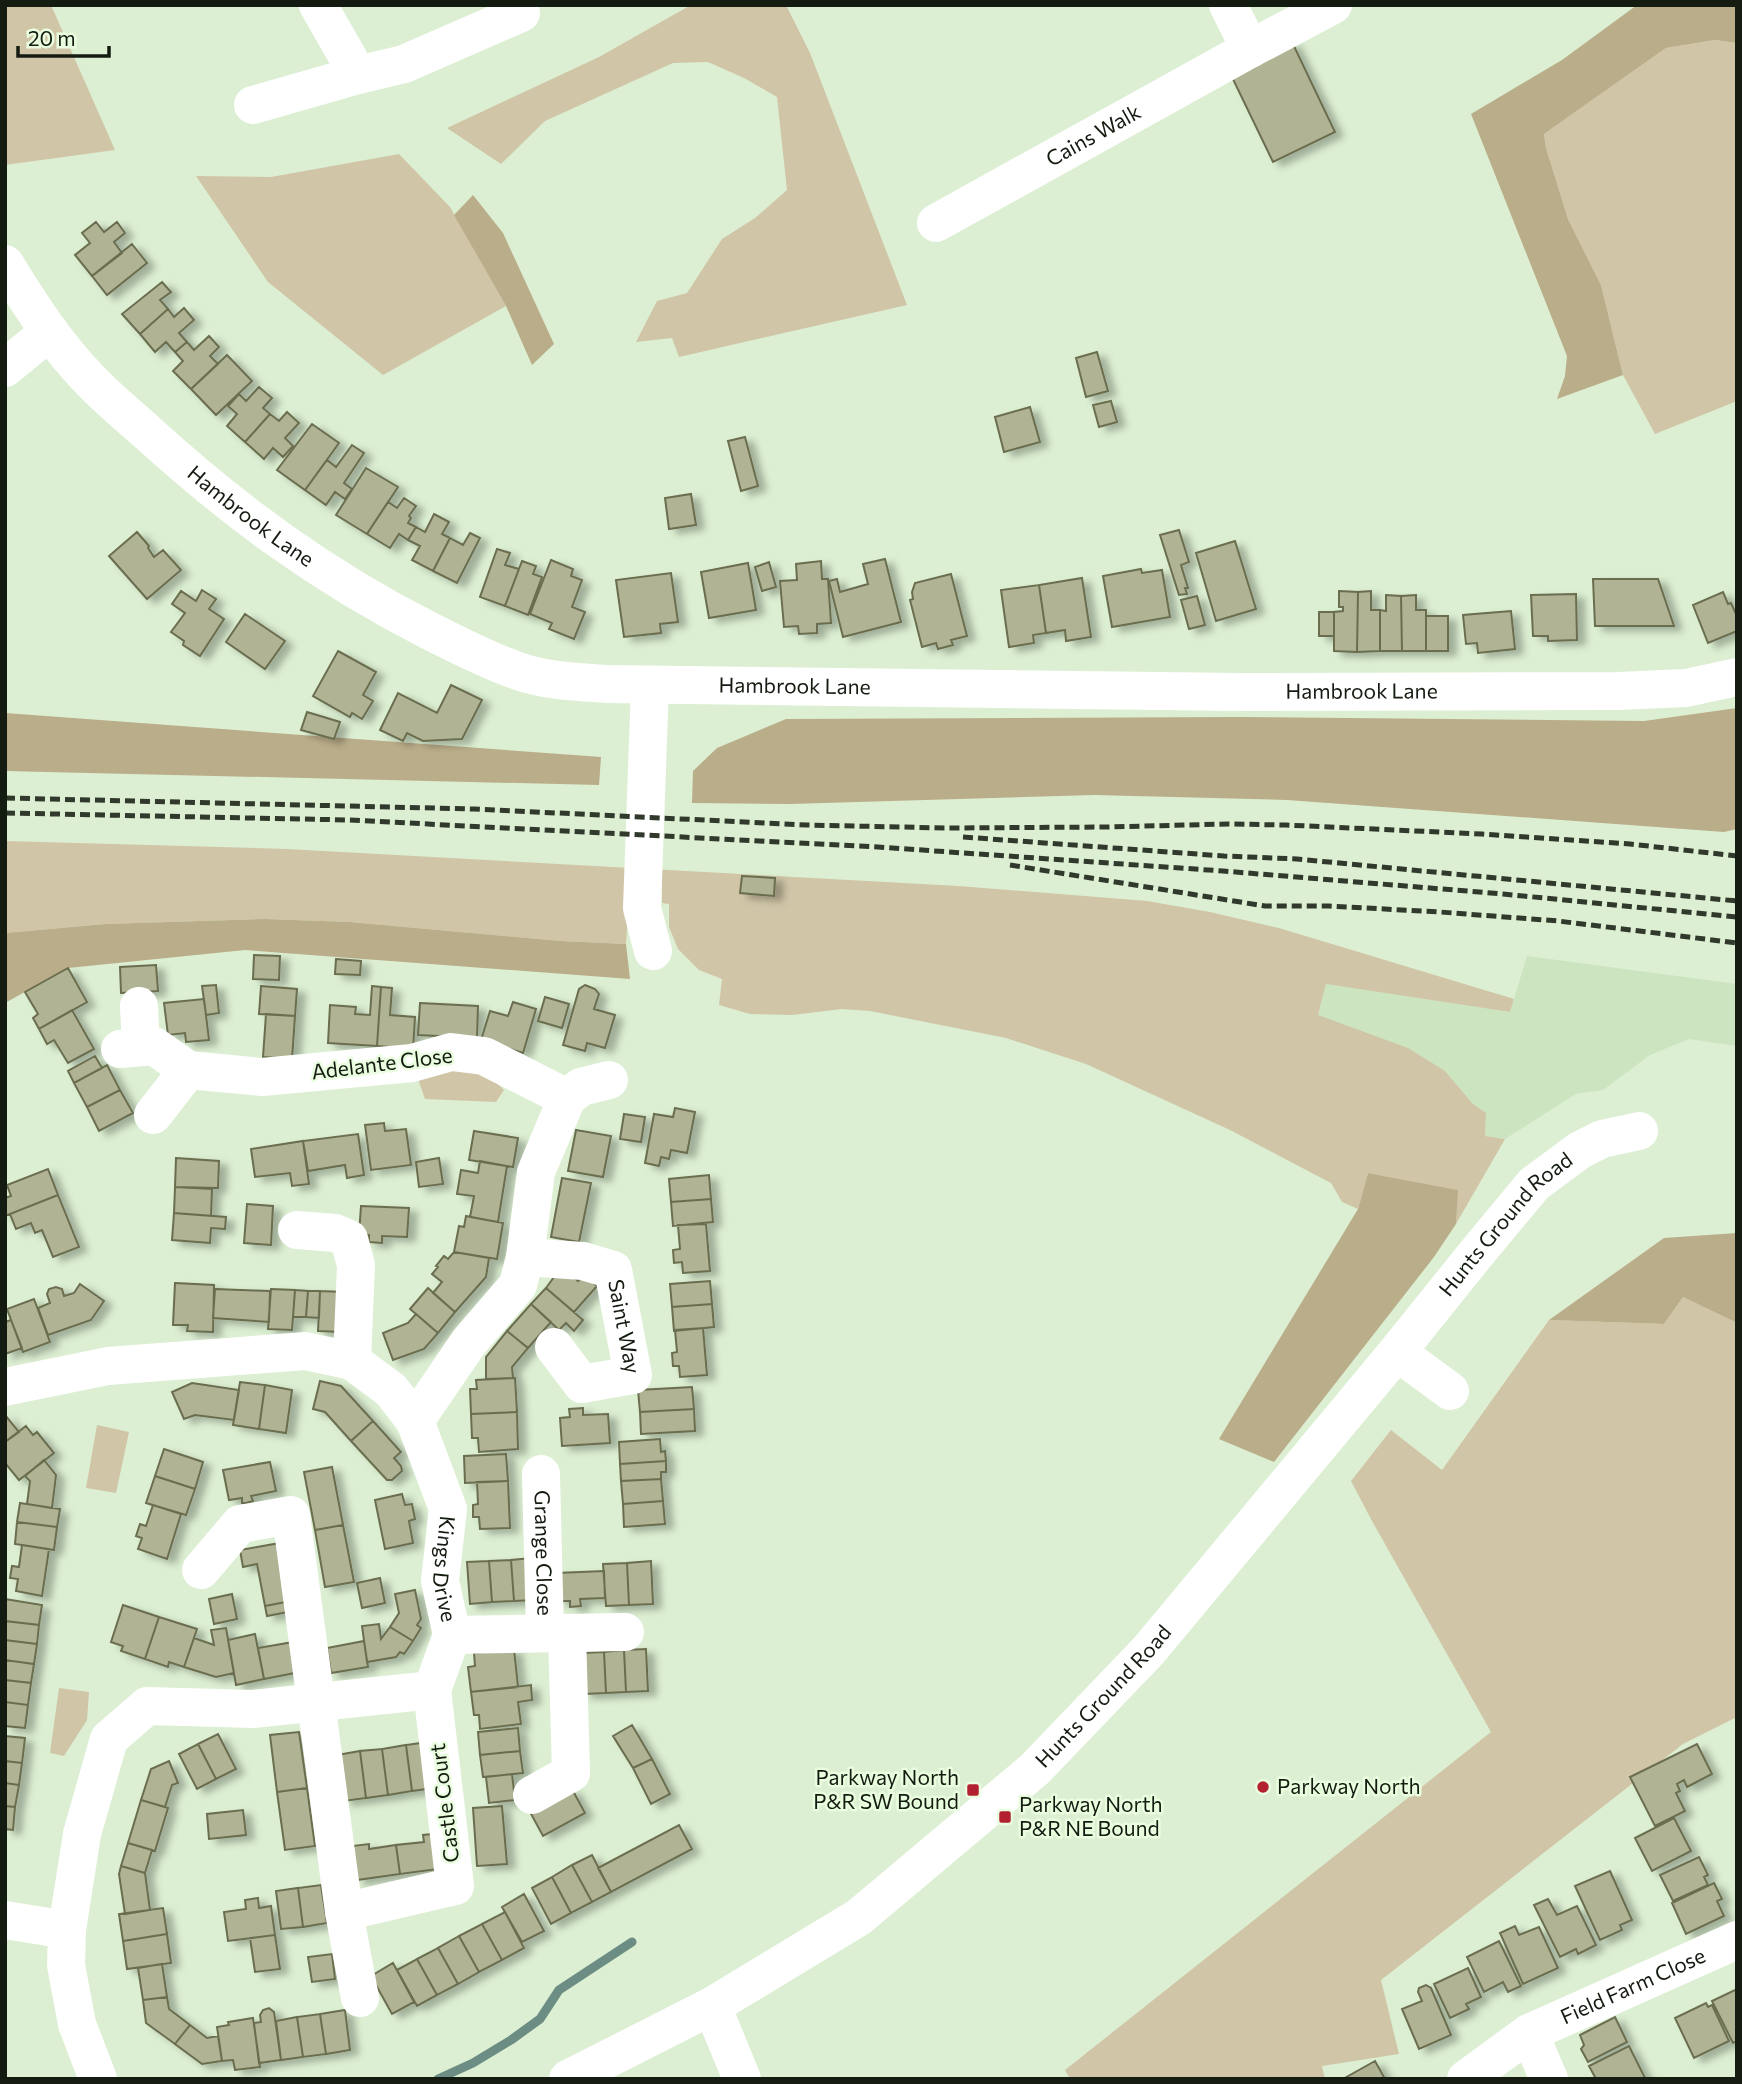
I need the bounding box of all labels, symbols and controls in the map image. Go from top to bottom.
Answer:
scale bar [18,14,108,58]
text: 20 m [28,25,76,50]
street label: Cains Walk [1041,98,1144,171]
street label: Hambrook Lane [183,459,319,571]
street label: Hambrook Lane [718,671,871,698]
street label: Hambrook Lane [1285,677,1438,703]
street label: Adelante Close [310,1041,454,1084]
street label: Hunts Ground Road [1433,1146,1577,1301]
street label: Saint Way [604,1277,646,1376]
street label: Grange Close [530,1490,559,1616]
street label: Kings Drive [428,1515,463,1624]
street label: Hunts Ground Road [1029,1619,1176,1772]
street label: Castle Court [424,1742,463,1864]
place label: Parkway North P&R SW Bound [813,1764,959,1813]
place label: Parkway North [1277,1773,1421,1798]
marker: Parkway North [1255,1779,1271,1795]
marker: Parkway North P&R SW Bound [965,1782,981,1798]
place label: Parkway North P&R NE Bound [1019,1791,1163,1840]
marker: Parkway North P&R NE Bound [997,1809,1013,1825]
street label: Field Farm Close [1556,1942,1709,2028]

